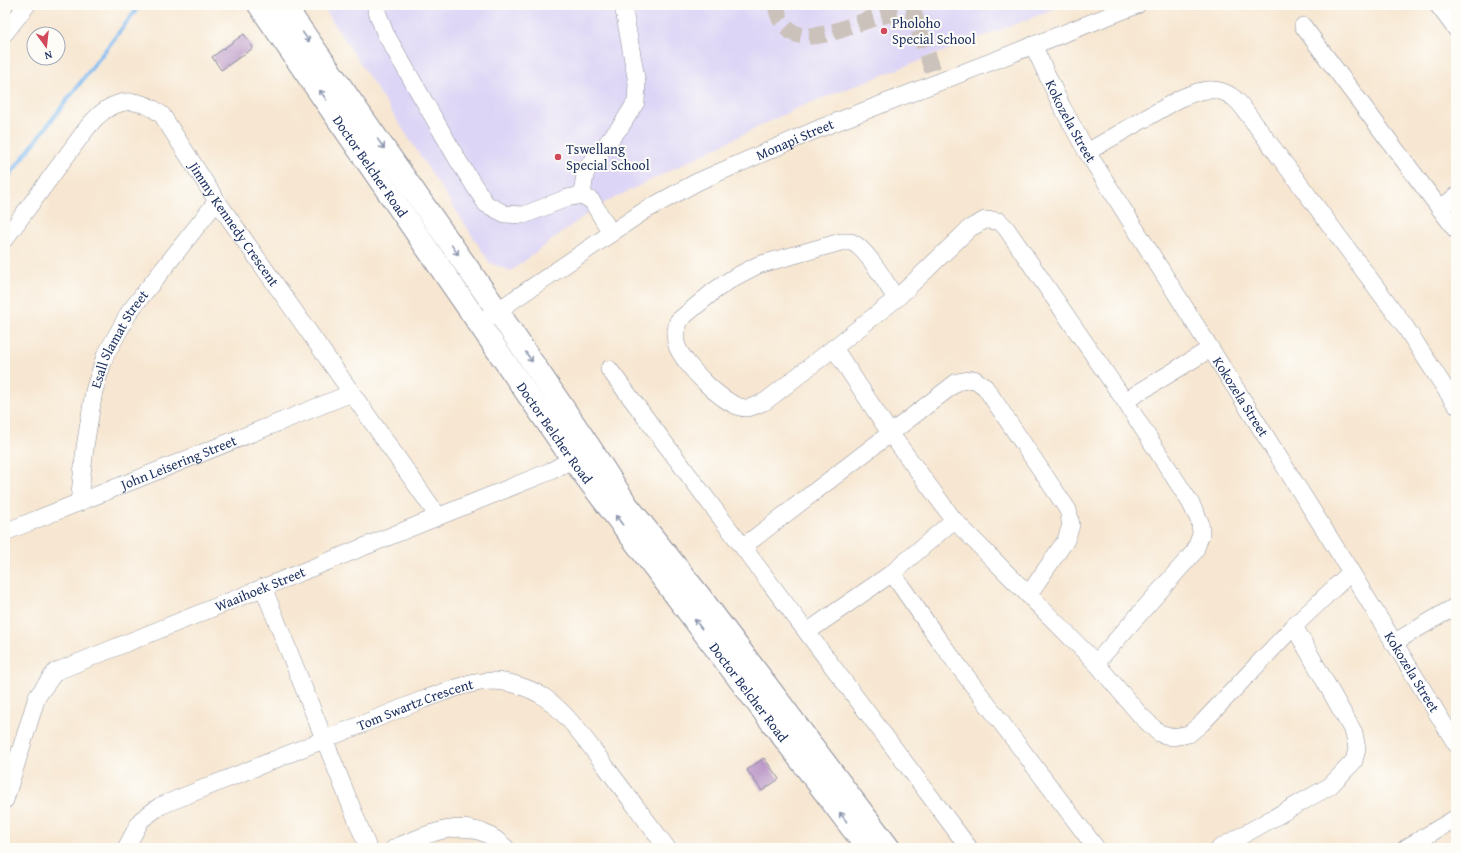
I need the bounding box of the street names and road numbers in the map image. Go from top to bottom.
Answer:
street label: Kokozela Street [1041,76,1101,166]
street label: Doctor Belcher Road [328,111,413,222]
street label: Monapi Street [753,114,837,165]
street label: Jimmy Kennedy Crescent [183,156,284,290]
street label: Esall Slamat Street [85,286,153,391]
street label: Kokozela Street [1208,353,1274,441]
street label: Doctor Belcher Road [512,378,598,488]
street label: John Leisering Street [116,430,239,495]
street label: Waaihoek Street [212,562,308,616]
street label: Kokozela Street [1380,628,1444,716]
street label: Doctor Belcher Road [705,638,793,746]
street label: Tom Swartz Crescent [354,674,475,735]

